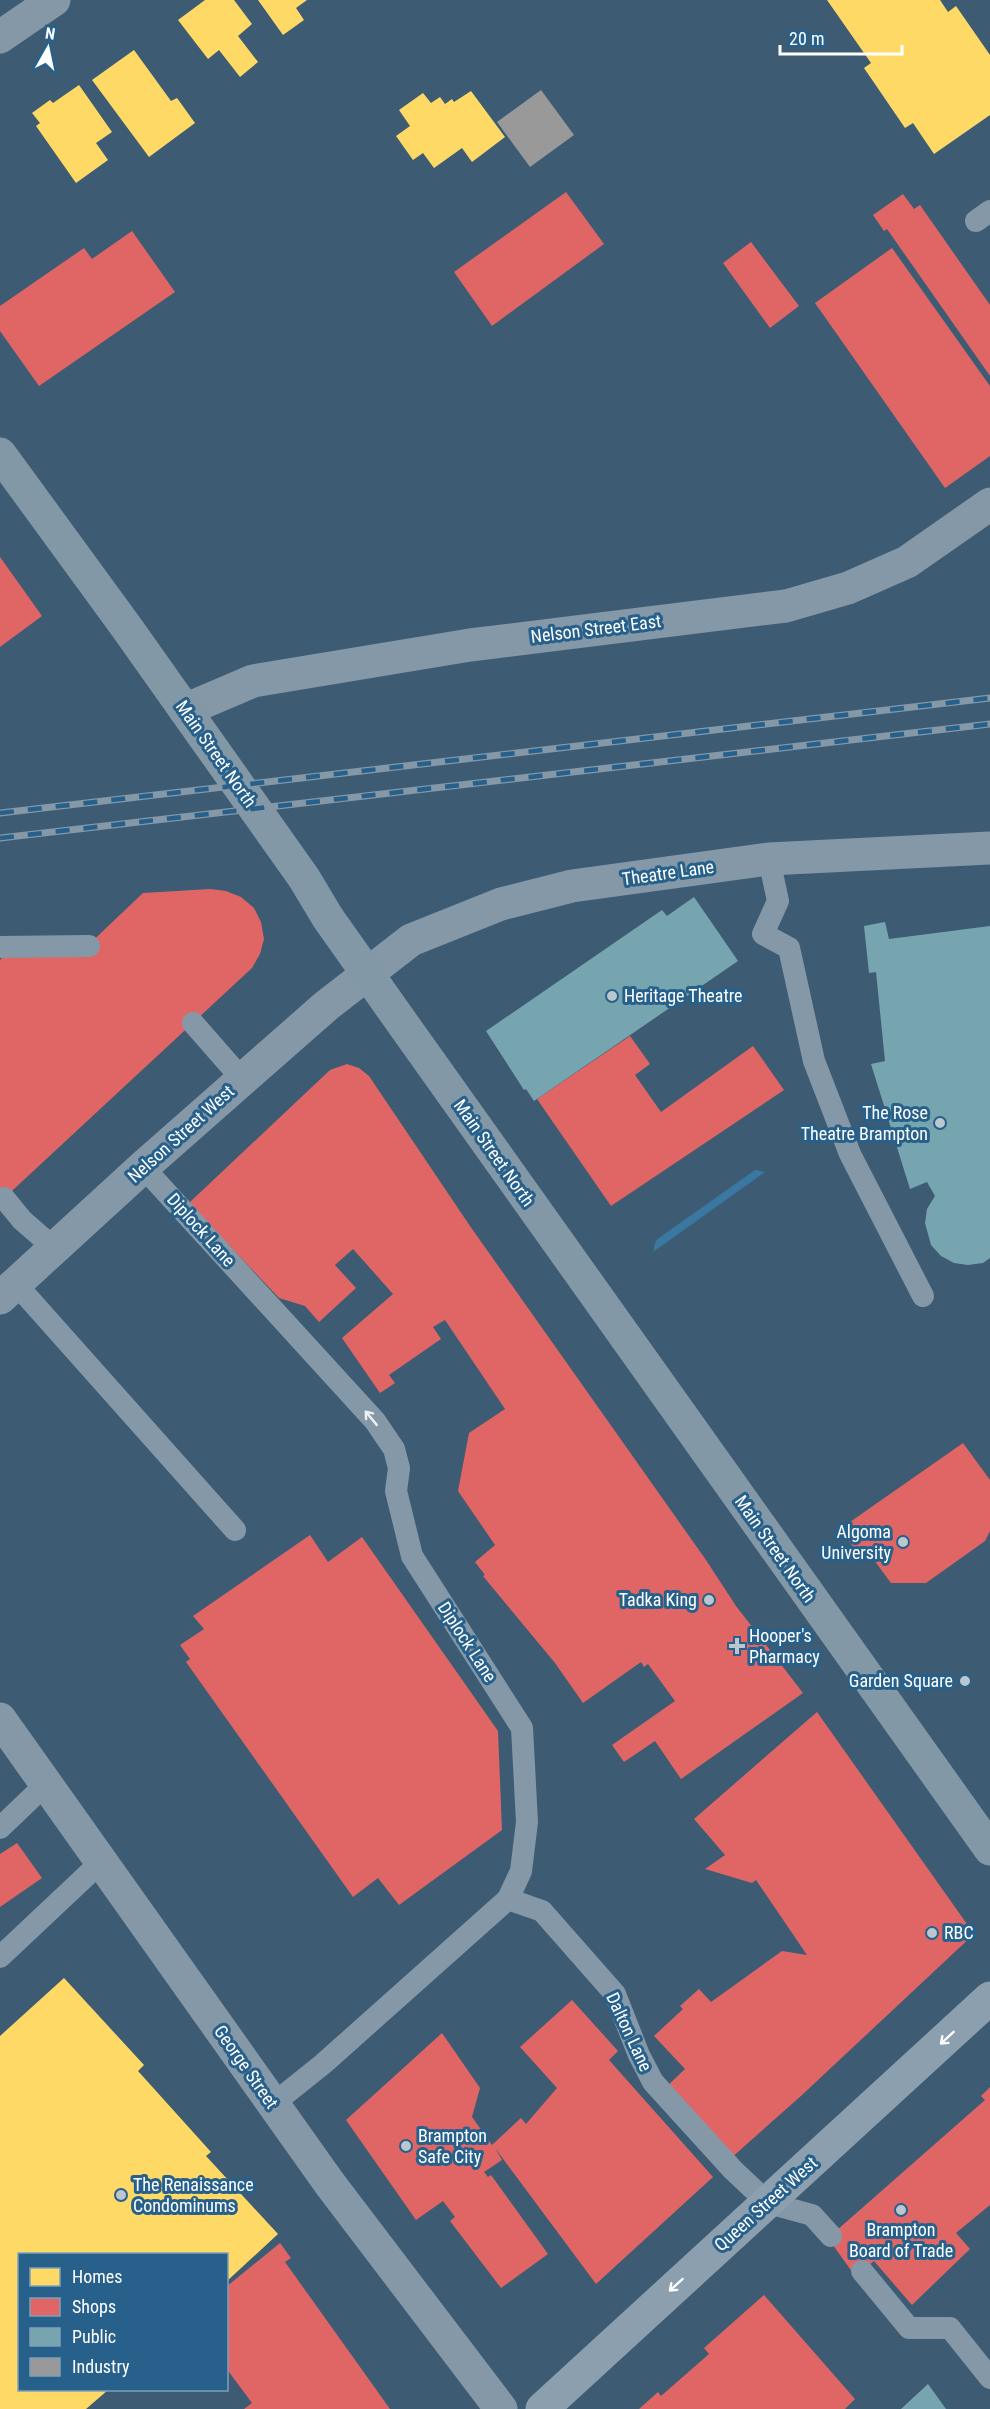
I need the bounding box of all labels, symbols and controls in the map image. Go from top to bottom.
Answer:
north arrow [18,18,78,78]
scale bar [780,18,902,56]
text: N [44,24,57,44]
text: 20 m [789,28,824,49]
street label: Nelson Street East [530,610,662,647]
street label: Main Street North [172,696,261,811]
street label: Theatre Lane [621,856,715,889]
place label: Heritage Theatre [624,985,742,1006]
marker: Heritage Theatre [605,989,619,1003]
street label: Nelson Street West [123,1080,238,1187]
street label: Main Street North [450,1095,539,1210]
place label: The Rose Theatre Brampton [801,1102,928,1144]
marker: The Rose Theatre Brampton [933,1116,947,1130]
street label: Diplock Lane [163,1189,240,1271]
one-way arrow [364,1411,378,1426]
street label: Main Street North [731,1491,820,1606]
place label: Algoma University [821,1521,891,1563]
marker: Algoma University [896,1535,910,1549]
place label: Tadka King [619,1589,697,1610]
marker: Tadka King [702,1593,716,1607]
street label: Diplock Lane [434,1598,501,1686]
place label: Hooper's Pharmacy [749,1625,820,1667]
marker: Hooper's Pharmacy [730,1639,744,1653]
place label: Garden Square [849,1670,953,1691]
marker: Garden Square [958,1674,972,1688]
place label: RBC [944,1922,974,1943]
marker: RBC [925,1926,939,1940]
street label: Dalton Lane [602,1989,657,2074]
street label: George Street [210,2021,283,2112]
one-way arrow [939,2030,954,2045]
place label: Brampton Safe City [418,2125,487,2167]
marker: Brampton Safe City [399,2139,413,2153]
street label: Queen Street West [710,2152,821,2255]
place label: The Renaissance Condominums [133,2174,254,2216]
marker: The Renaissance Condominums [114,2188,128,2202]
marker: Brampton Board of Trade [894,2203,908,2217]
place label: Brampton Board of Trade [849,2219,953,2261]
legend [18,2253,228,2391]
text: Homes [72,2266,122,2287]
one-way arrow [669,2278,684,2292]
text: Shops [72,2296,116,2317]
text: Public [72,2326,116,2347]
text: Industry [72,2356,130,2377]

